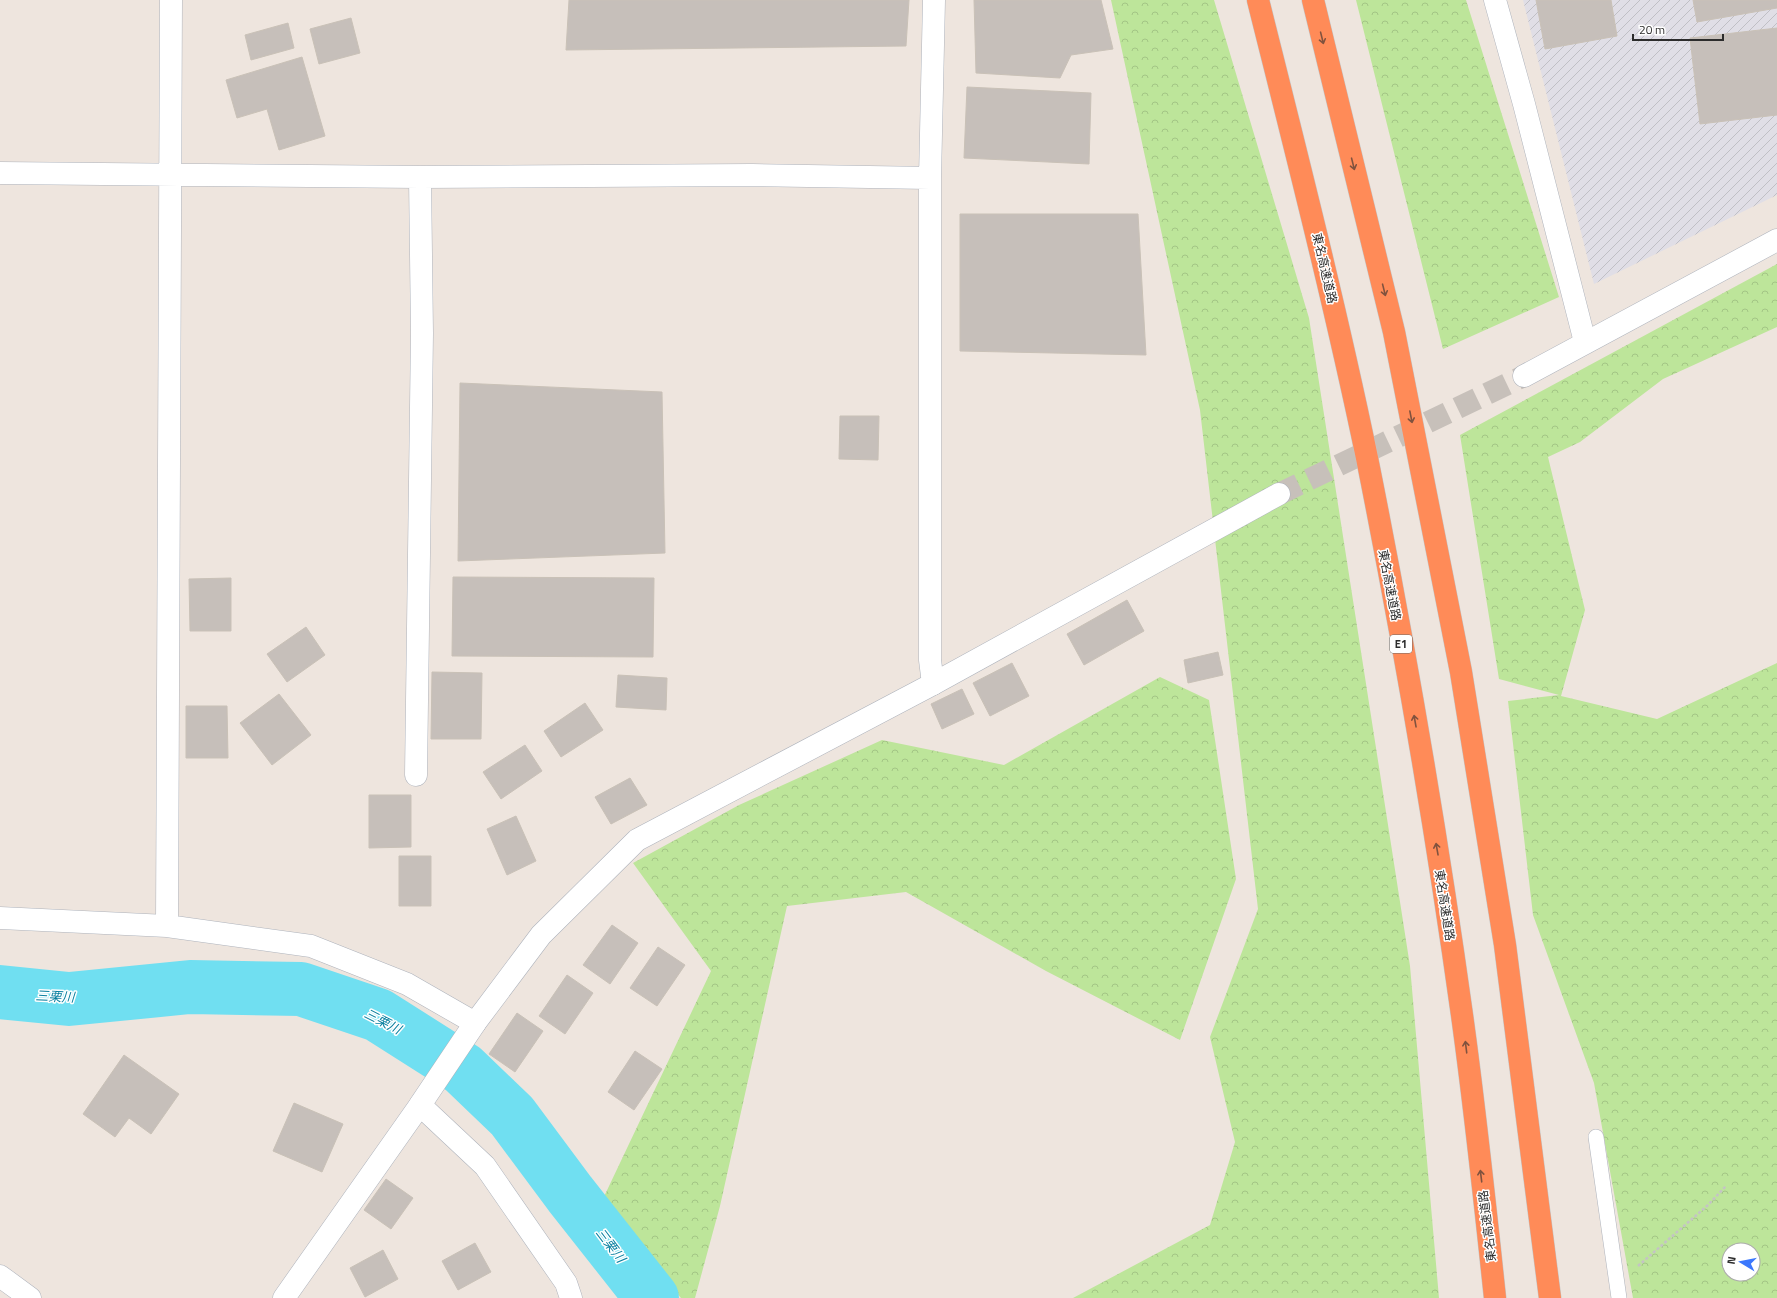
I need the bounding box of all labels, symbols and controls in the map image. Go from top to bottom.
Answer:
scale bar [1633,16,1723,42]
text: 20 m [1639,20,1665,39]
one-way arrow [1319,31,1326,44]
one-way arrow [1350,157,1357,170]
street label: 東名高速道路 [1308,231,1342,305]
one-way arrow [1381,284,1388,297]
one-way arrow [1407,411,1415,424]
street label: 東名高速道路 [1374,548,1406,622]
road number: E1 [1390,635,1412,653]
one-way arrow [1411,715,1419,728]
one-way arrow [1432,843,1440,856]
street label: 東名高速道路 [1430,868,1460,942]
water label: 三栗川 [35,985,77,1007]
water label: 三栗川 [361,1003,407,1040]
one-way arrow [1462,1041,1469,1054]
one-way arrow [1477,1170,1485,1183]
street label: 東名高速道路 [1473,1189,1501,1263]
water label: 三栗川 [591,1223,632,1268]
north arrow [1721,1242,1761,1282]
text: N [1723,1255,1740,1265]

